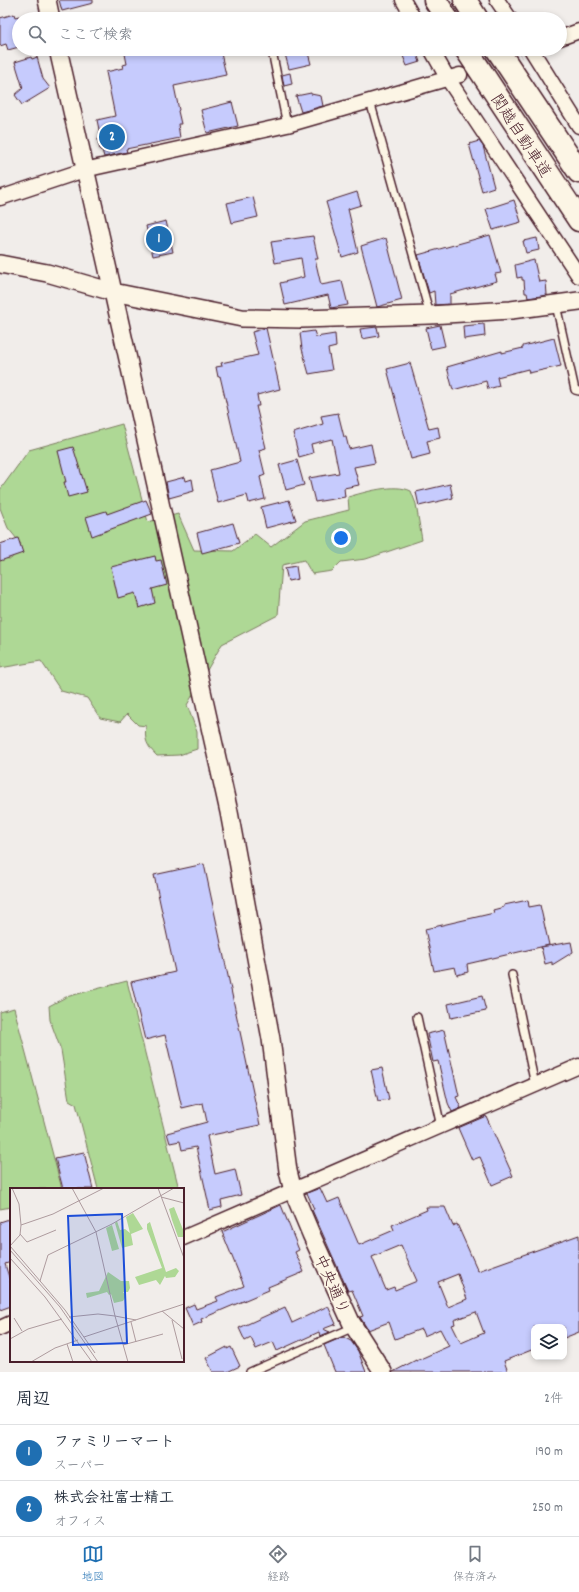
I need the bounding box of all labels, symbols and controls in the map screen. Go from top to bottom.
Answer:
search box [12,12,567,56]
icon: search [26,23,48,45]
text: ここで検索 [58,25,133,47]
street label: 関越自動車道 [484,90,556,183]
pin: 2 [99,122,125,152]
pin: 1 [146,224,172,254]
your location [331,528,351,548]
inset map [10,1188,184,1362]
street label: 中央通り [307,1251,354,1319]
map controls [531,1324,567,1360]
button: layers [531,1324,567,1360]
text: 周辺 [16,1389,50,1413]
text: 2件 [544,1390,563,1409]
text: ファミリーマート [54,1432,175,1454]
text: 1 [28,1443,30,1462]
text: 190 m [535,1443,563,1462]
text: スーパー [54,1457,105,1476]
text: 株式会社富士精工 [54,1488,174,1510]
text: 2 [26,1499,32,1518]
text: 250 m [532,1499,563,1518]
text: オフィス [54,1513,106,1532]
tab: 地図 [82,1543,104,1586]
tab: 経路 [267,1543,289,1586]
tab: 保存済み [453,1543,497,1586]

